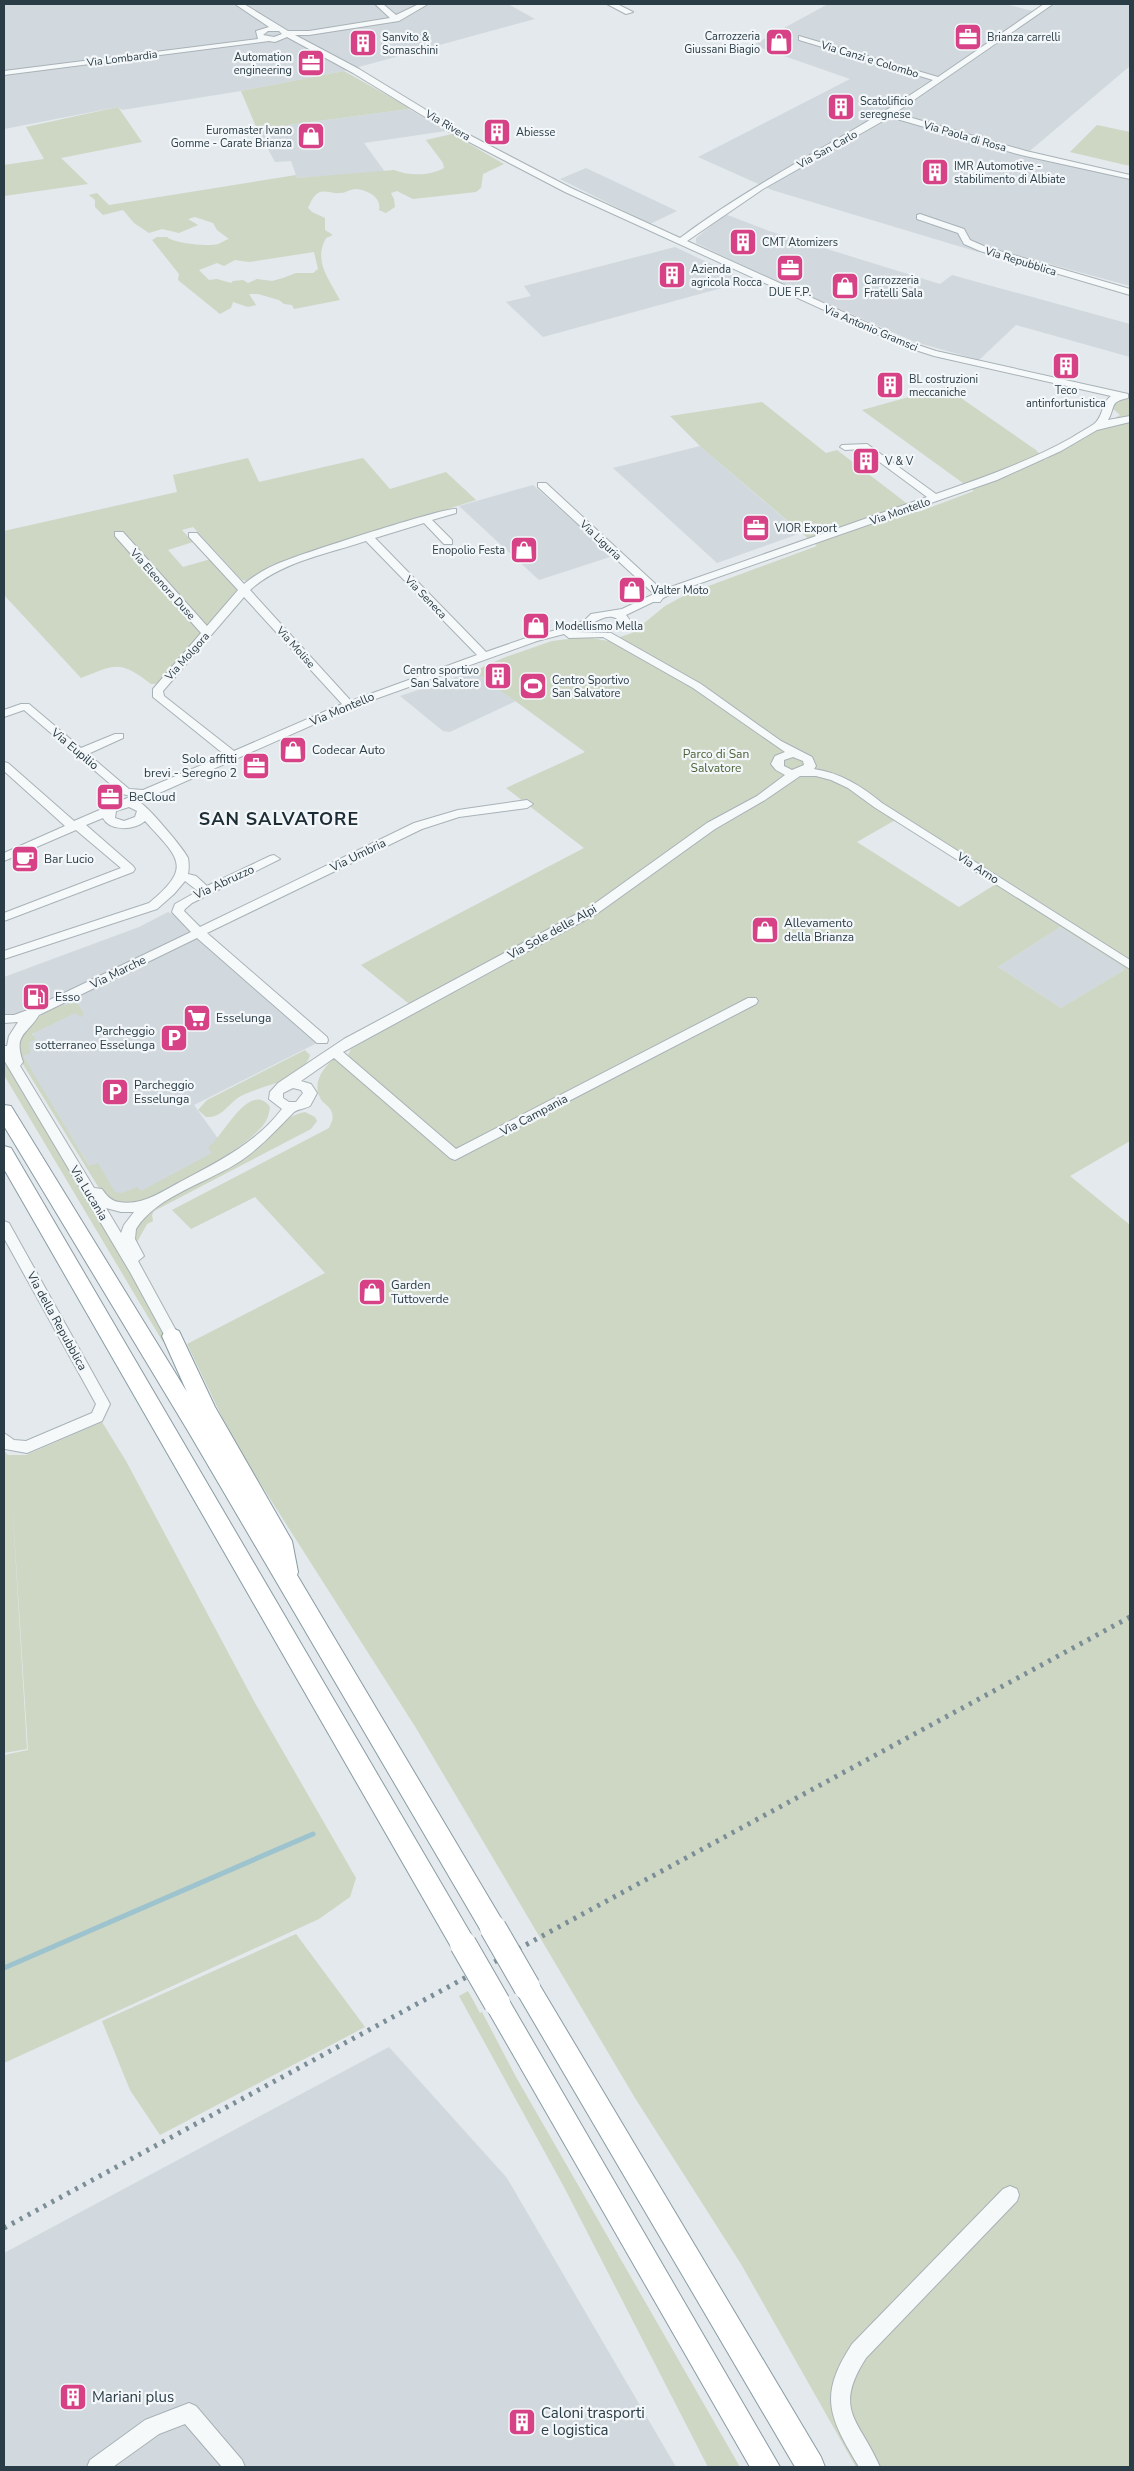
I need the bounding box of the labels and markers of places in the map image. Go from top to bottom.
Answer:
office icon: Brianza carrelli [953,22,983,52]
shop icon: Carrozzeria Giussani Biagio [764,27,794,57]
building icon: Sanvito & Somaschini [348,28,378,58]
place label: Carrozzeria Giussani Biagio [684,29,760,57]
place label: Sanvito & Somaschini [382,30,438,58]
place label: Brianza carrelli [987,30,1060,45]
office icon: Automation engineering [296,48,326,78]
place label: Automation engineering [234,50,292,78]
building icon: Scatolificio seregnese [826,92,856,122]
place label: Scatolificio seregnese [860,94,913,122]
building icon: Abiesse [482,117,512,147]
shop icon: Euromaster Ivano Gomme - Carate Brianza [296,121,326,151]
place label: Euromaster Ivano Gomme - Carate Brianza [171,123,292,151]
place label: Abiesse [516,125,555,140]
building icon: IMR Automotive - stabilimento di Albiate [920,157,950,187]
place label: IMR Automotive - stabilimento di Albiate [954,159,1066,187]
building icon: CMT Atomizers [728,227,758,257]
place label: CMT Atomizers [762,235,838,250]
office icon: DUE F.P. [775,253,805,283]
building icon: Azienda agricola Rocca [657,260,687,290]
place label: Azienda agricola Rocca [691,262,762,290]
shop icon: Carrozzeria Fratelli Sala [830,271,860,301]
place label: Carrozzeria Fratelli Sala [864,273,923,301]
place label: DUE F.P. [769,285,811,300]
building icon: Teco antinfortunistica [1051,351,1081,381]
building icon: BL costruzioni meccaniche [875,370,905,400]
place label: BL costruzioni meccaniche [909,372,978,400]
place label: Teco antinfortunistica [1026,383,1106,411]
building icon: V & V [851,446,881,476]
place label: V & V [884,454,914,469]
office icon: VIOR Export [741,513,771,543]
place label: VIOR Export [774,521,837,536]
shop icon: Enopolio Festa [509,535,539,565]
place label: Enopolio Festa [432,543,505,558]
shop icon: Valter Moto [617,575,647,605]
place label: Valter Moto [650,583,709,598]
shop icon: Modellismo Mella [521,611,551,641]
place label: Modellismo Mella [555,619,643,634]
building icon: Centro sportivo San Salvatore [483,661,513,691]
place label: Centro sportivo San Salvatore [403,663,479,691]
sports icon: Centro Sportivo San Salvatore [518,671,548,701]
place label: Centro Sportivo San Salvatore [552,673,629,701]
shop icon: Codecar Auto [278,735,308,765]
place label: Codecar Auto [312,742,386,758]
place label: Solo affitti brevi - Seregno 2 [144,751,237,781]
office icon: Solo affitti brevi - Seregno 2 [241,751,271,781]
office icon: BeCloud [95,782,125,812]
place label: BeCloud [129,789,175,805]
cafe icon: Bar Lucio [10,844,40,874]
place label: Bar Lucio [44,851,94,867]
shop icon: Allevamento della Brianza [750,915,780,945]
place label: Allevamento della Brianza [784,915,854,945]
fuel station icon: Esso [21,982,51,1012]
place label: Esso [55,989,80,1005]
supermarket icon: Esselunga [182,1003,212,1033]
place label: Esselunga [216,1010,271,1026]
place label: Parcheggio sotterraneo Esselunga [35,1023,155,1053]
parking icon: Parcheggio sotterraneo Esselunga [159,1023,189,1053]
parking icon: Parcheggio Esselunga [100,1077,130,1107]
place label: Parcheggio Esselunga [134,1077,194,1107]
shop icon: Garden Tuttoverde [357,1277,387,1307]
place label: Garden Tuttoverde [391,1277,449,1307]
building icon: Mariani plus [58,2382,88,2412]
place label: Mariani plus [92,2387,174,2407]
place label: Caloni trasporti e logistica [541,2403,645,2440]
building icon: Caloni trasporti e logistica [507,2407,537,2437]

